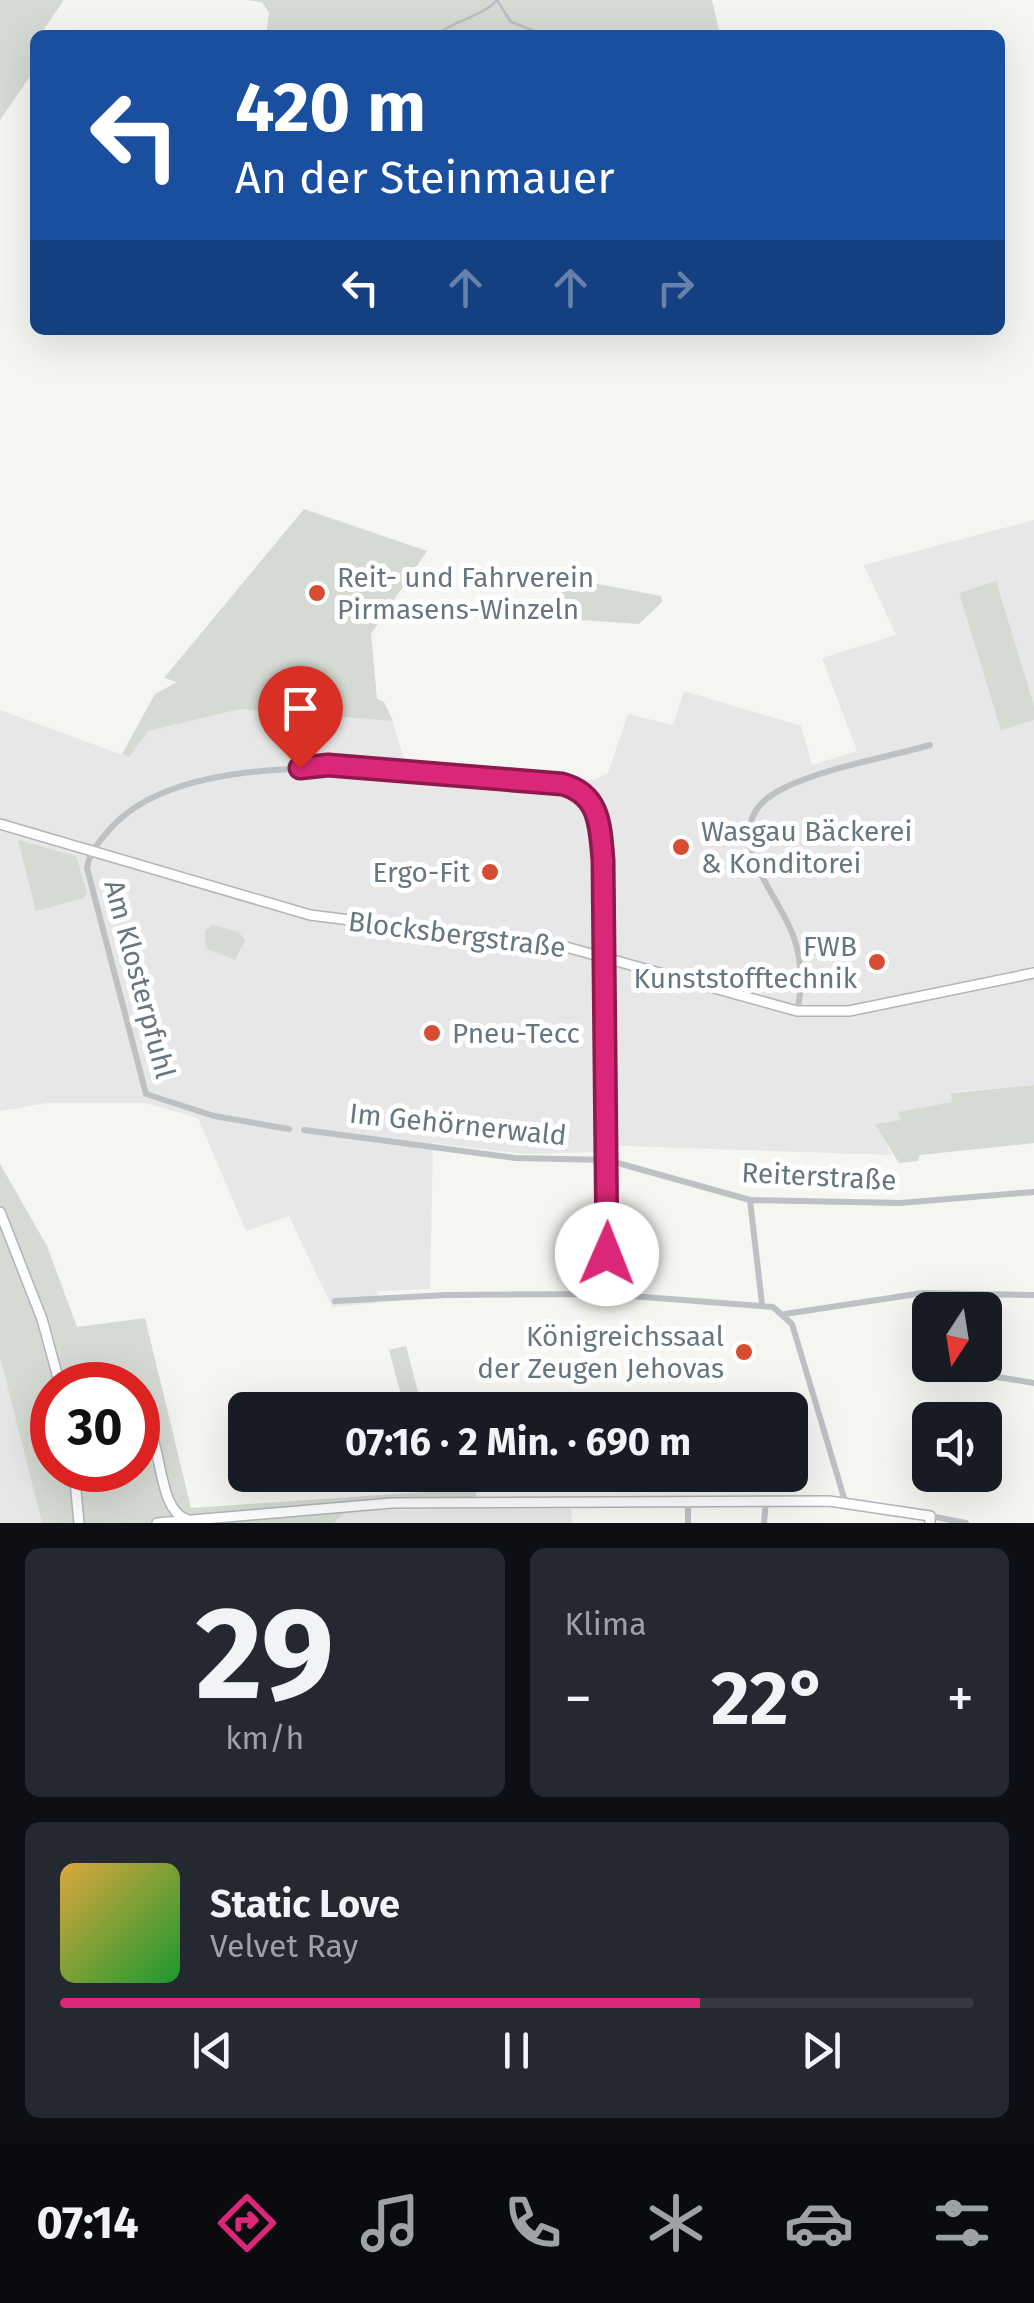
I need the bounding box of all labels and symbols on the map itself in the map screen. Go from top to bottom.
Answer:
place label: Reit- und Fahrverein Pirmasens-Winzeln [337,561,594,626]
marker: Reit- und Fahrverein Pirmasens-Winzeln [306,582,328,604]
pin [258,666,343,769]
place label: Wasgau Bäckerei & Konditorei [701,815,912,880]
marker: Wasgau Bäckerei & Konditorei [670,836,692,858]
place label: Ergo-Fit [372,856,471,889]
marker: Ergo-Fit [479,861,501,883]
street label: Am Klosterpfuhl [97,876,182,1082]
street label: Blocksbergstraße [346,905,568,964]
place label: FWB Kunststofftechnik [634,930,858,995]
marker: FWB Kunststofftechnik [866,951,888,973]
place label: Pneu-Tecc [452,1017,580,1050]
marker: Pneu-Tecc [421,1022,443,1044]
street label: Im Gehörnerwald [348,1097,568,1152]
street label: Reiterstraße [741,1156,897,1197]
position arrow [555,1202,659,1306]
north arrow [912,1292,1002,1382]
place label: Königreichssaal der Zeugen Jehovas [477,1320,724,1385]
marker: Königreichssaal der Zeugen Jehovas [733,1341,755,1363]
speed limit sign: 30 [30,1362,160,1492]

